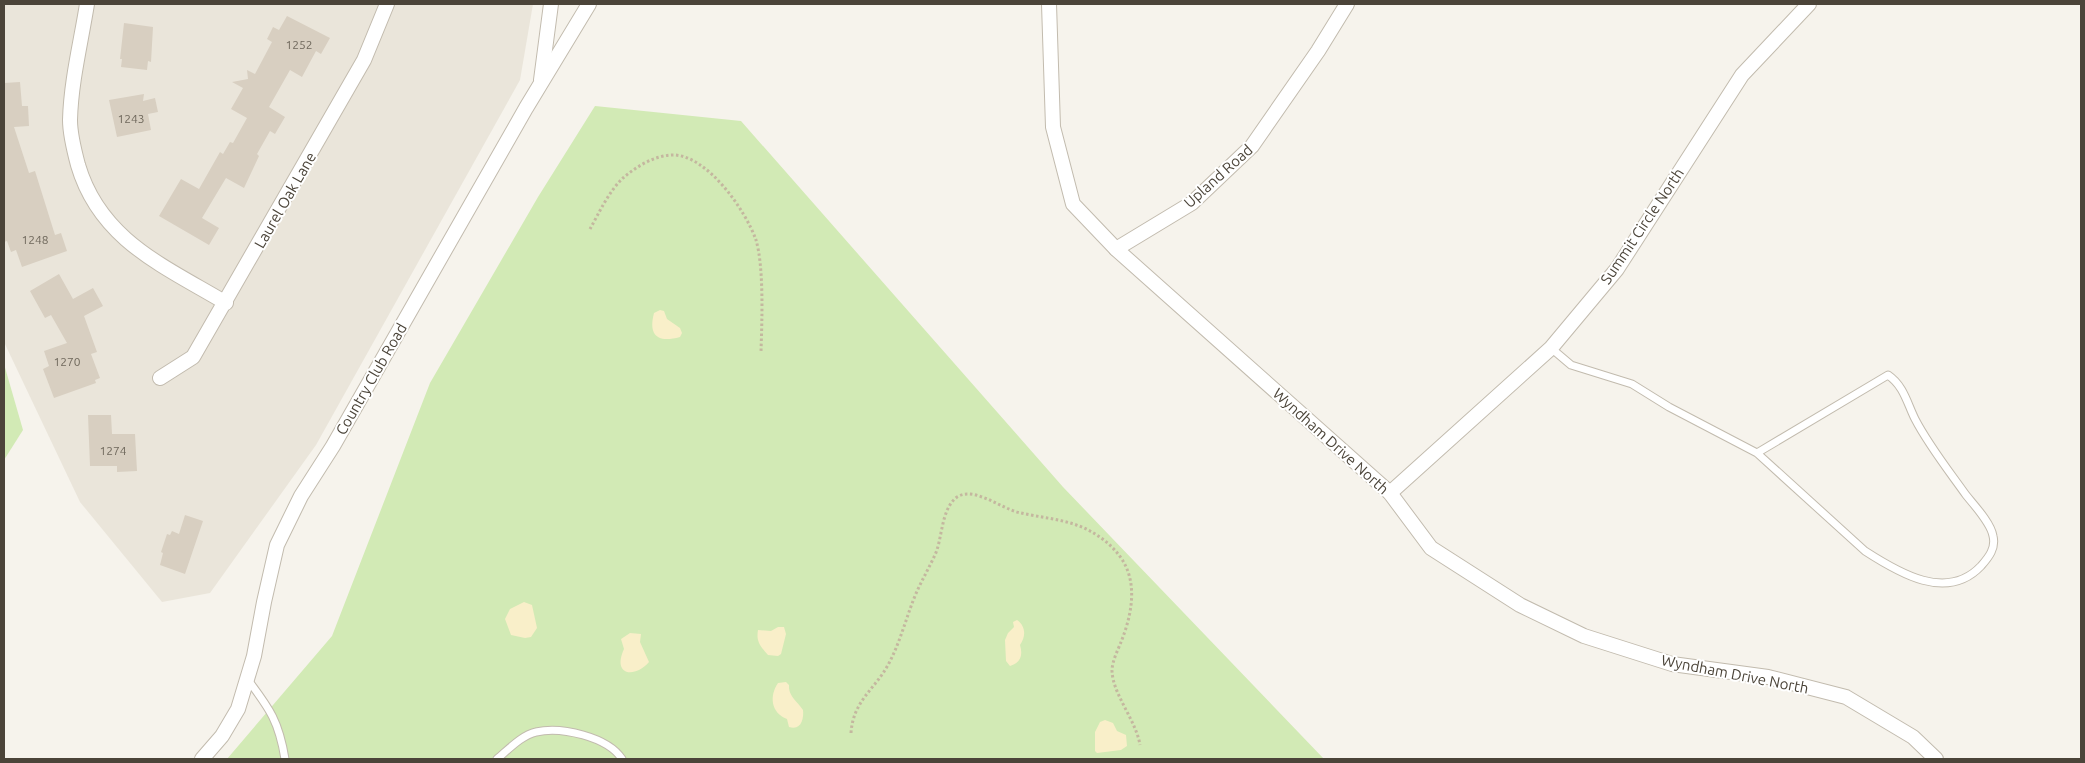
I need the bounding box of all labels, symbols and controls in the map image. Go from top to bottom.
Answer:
house number: 1252 [285,38,313,51]
house number: 1243 [117,112,145,125]
street label: Upland Road [1180,141,1256,211]
street label: Laurel Oak Lane [251,149,319,251]
street label: Summit Circle North [1597,165,1687,287]
house number: 1248 [21,233,49,246]
street label: Country Club Road [332,320,410,438]
house number: 1270 [53,355,81,368]
street label: Wyndham Drive North [1270,385,1392,497]
house number: 1274 [99,444,127,457]
street label: Wyndham Drive North [1660,651,1810,697]

